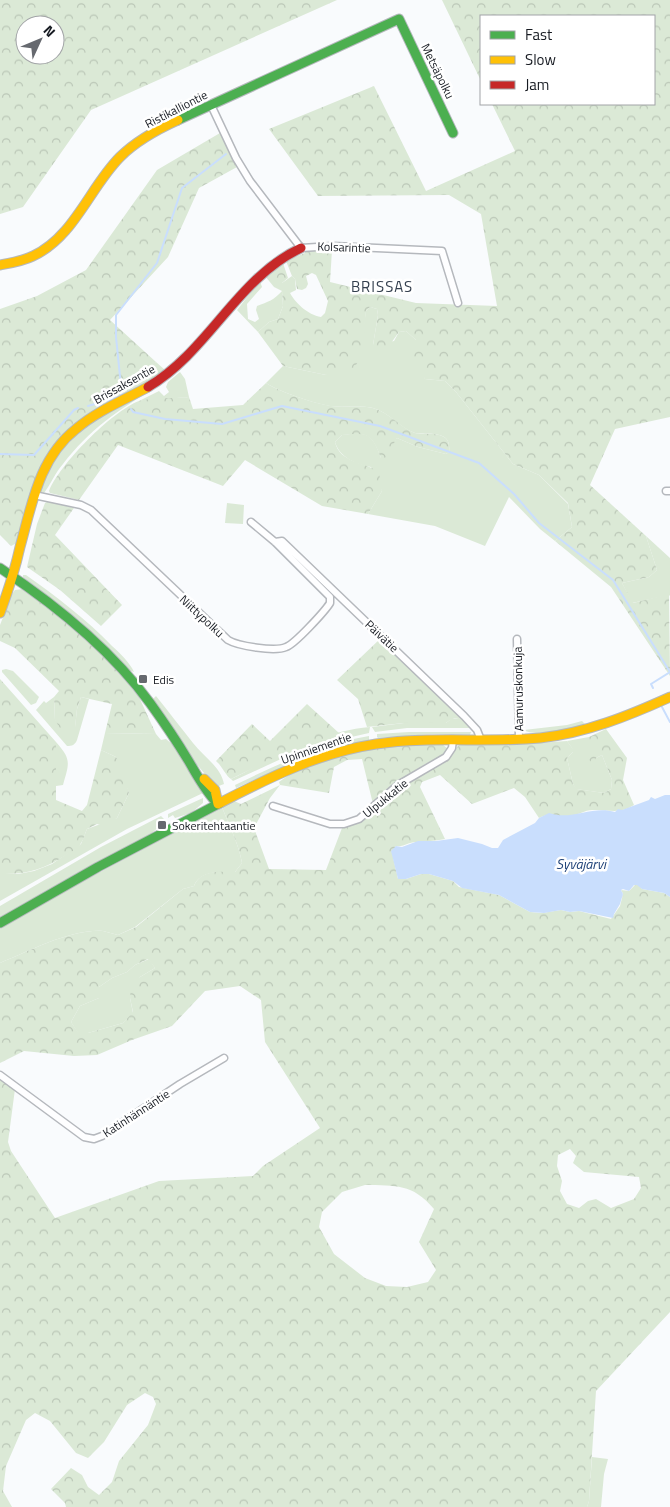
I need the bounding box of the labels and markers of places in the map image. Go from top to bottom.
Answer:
place label: Edis [153,670,175,689]
marker: Edis [137,673,149,685]
place label: Sokeritehtaantie [172,816,256,835]
marker: Sokeritehtaantie [156,819,168,831]

